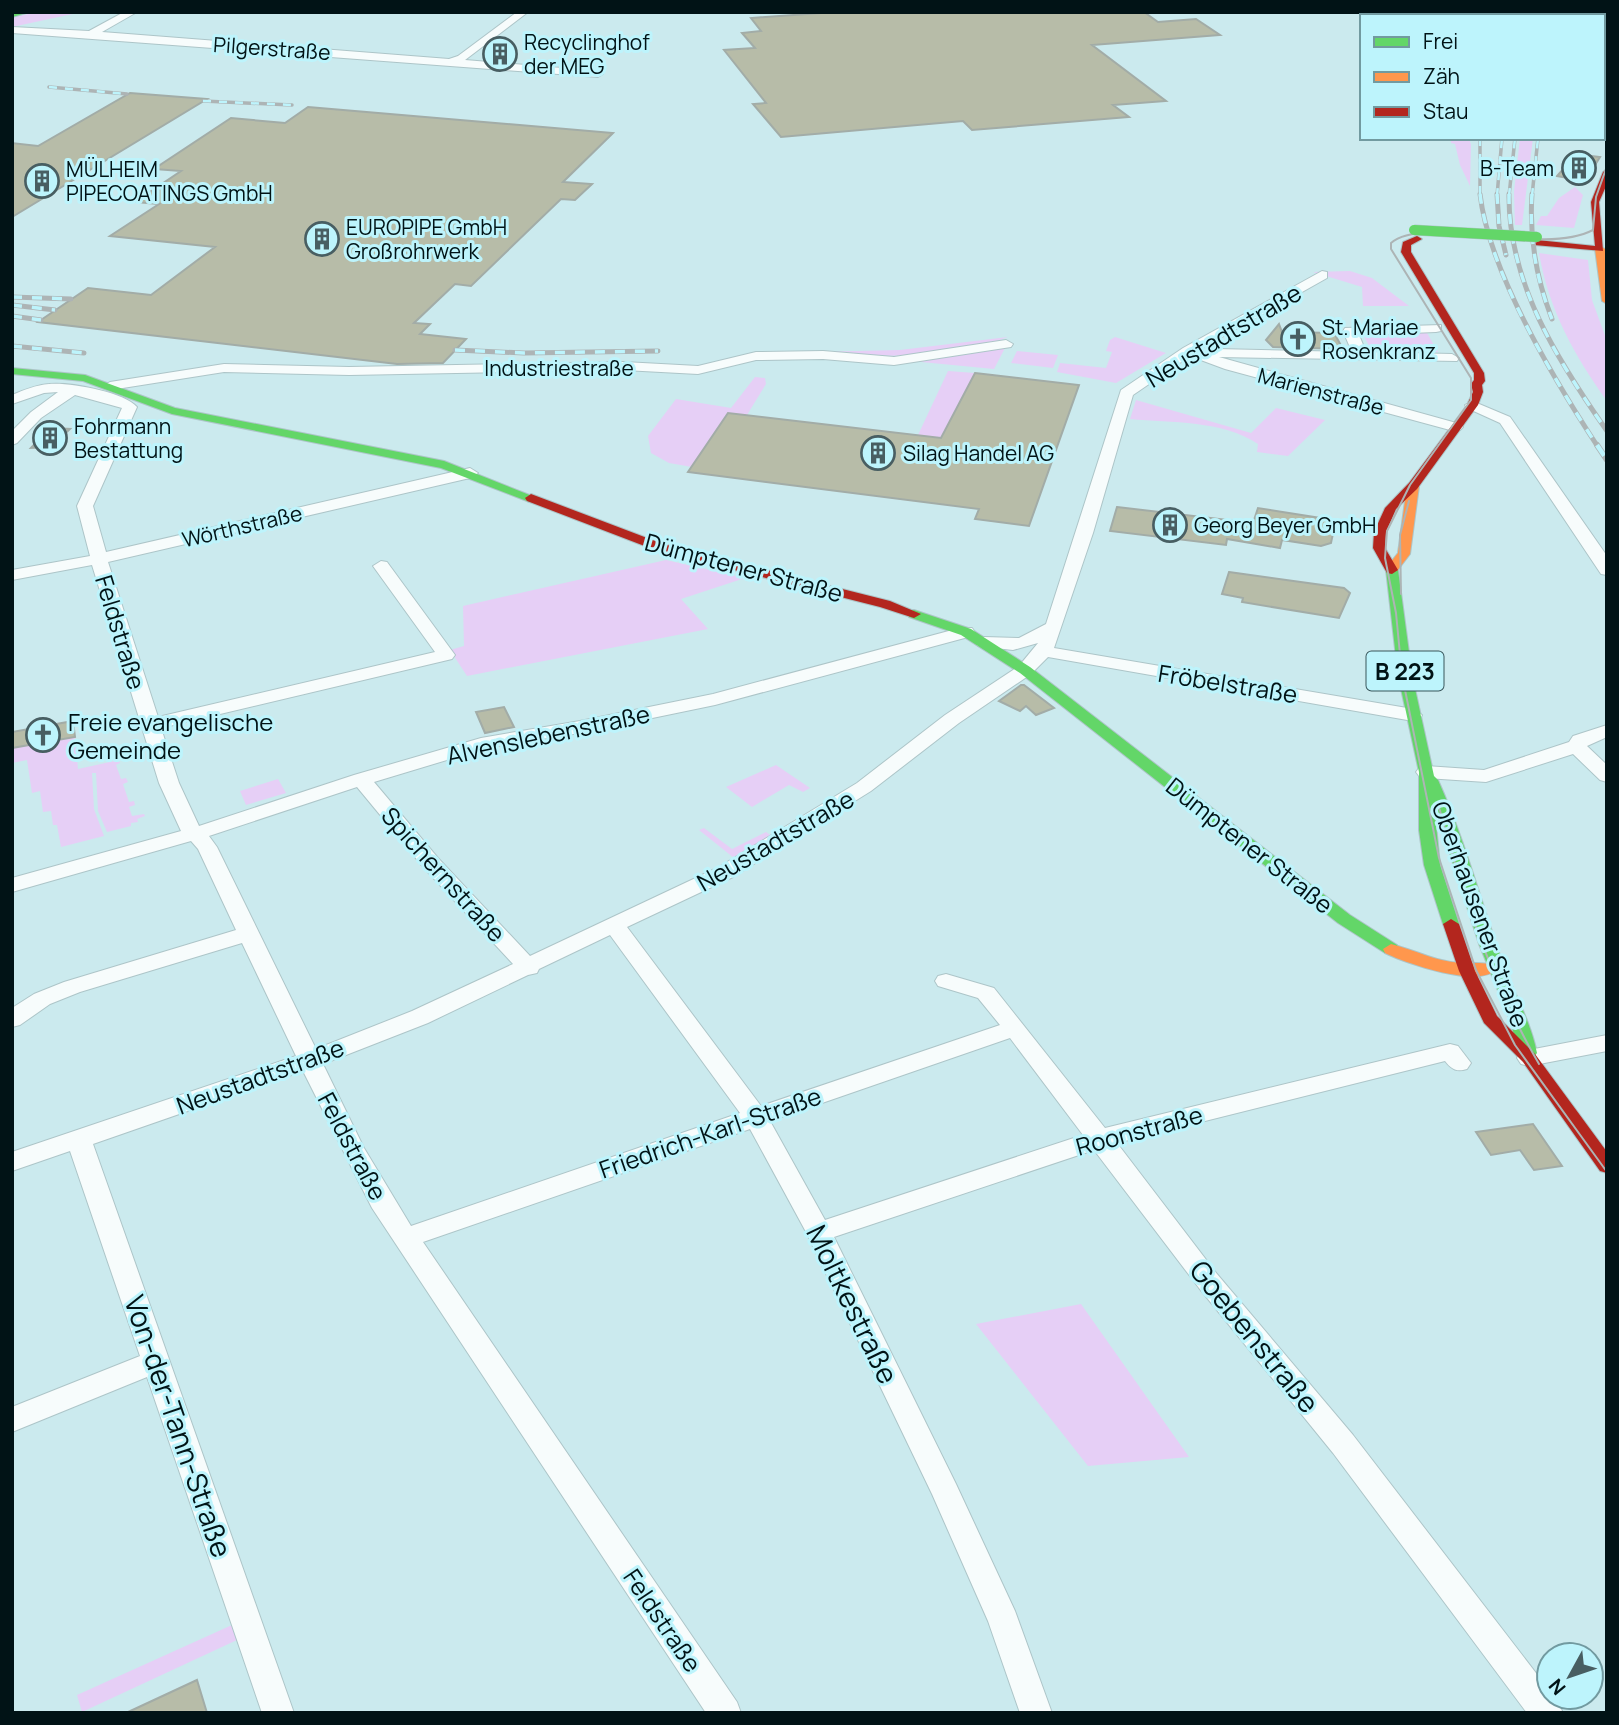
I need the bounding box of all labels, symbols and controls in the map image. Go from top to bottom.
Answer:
legend [1360,14,1605,140]
text: Frei [1423,27,1458,55]
place label: Recyclinghof der MEG [524,28,650,80]
street label: Pilgerstraße [212,30,332,66]
building icon: Recyclinghof der MEG [481,35,519,73]
text: Zäh [1423,62,1460,90]
text: Stau [1423,97,1469,125]
building icon: B-Team [1560,149,1598,187]
place label: B-Team [1480,154,1554,182]
place label: MÜLHEIM PIPECOATINGS GmbH [66,155,273,207]
building icon: MÜLHEIM PIPECOATINGS GmbH [23,162,61,200]
place label: EUROPIPE GmbH Großrohrwerk [346,213,507,265]
building icon: EUROPIPE GmbH Großrohrwerk [303,220,341,258]
street label: Neustadtstraße [1139,275,1307,395]
place label: St. Mariae Rosenkranz [1322,313,1436,365]
church icon: St. Mariae Rosenkranz [1279,320,1317,358]
street label: Industriestraße [484,354,634,382]
street label: Marienstraße [1255,361,1387,421]
place label: Fohrmann Bestattung [74,412,183,464]
building icon: Fohrmann Bestattung [31,419,69,457]
building icon: Silag Handel AG [859,434,897,472]
place label: Silag Handel AG [903,439,1054,467]
street label: Wörthstraße [179,499,305,553]
building icon: Georg Beyer GmbH [1151,506,1189,544]
place label: Georg Beyer GmbH [1194,511,1376,539]
street label: Dümptener Straße [641,525,847,609]
street label: Feldstraße [88,571,154,693]
road number: B 223 [1366,652,1444,691]
street label: Fröbelstraße [1156,656,1300,710]
street label: Alvenslebenstraße [443,696,653,772]
place label: Freie evangelische Gemeinde [68,705,273,766]
church icon: Freie evangelische Gemeinde [24,716,62,754]
street label: Dümptener Straße [1160,769,1340,921]
street label: Neustadtstraße [690,782,860,898]
street label: Oberhausener Straße [1425,796,1537,1032]
street label: Spichernstraße [374,799,514,949]
street label: Neustadtstraße [172,1030,348,1122]
street label: Friedrich-Karl-Straße [595,1079,825,1185]
street label: Feldstraße [311,1086,395,1206]
street label: Roonstraße [1072,1097,1206,1163]
street label: Moltkestraße [798,1218,908,1390]
street label: Goebenstraße [1182,1252,1328,1420]
street label: Von-der-Tann-Straße [116,1290,242,1562]
street label: Feldstraße [616,1562,710,1678]
north arrow [1535,1641,1605,1711]
text: N [1543,1673,1571,1701]

